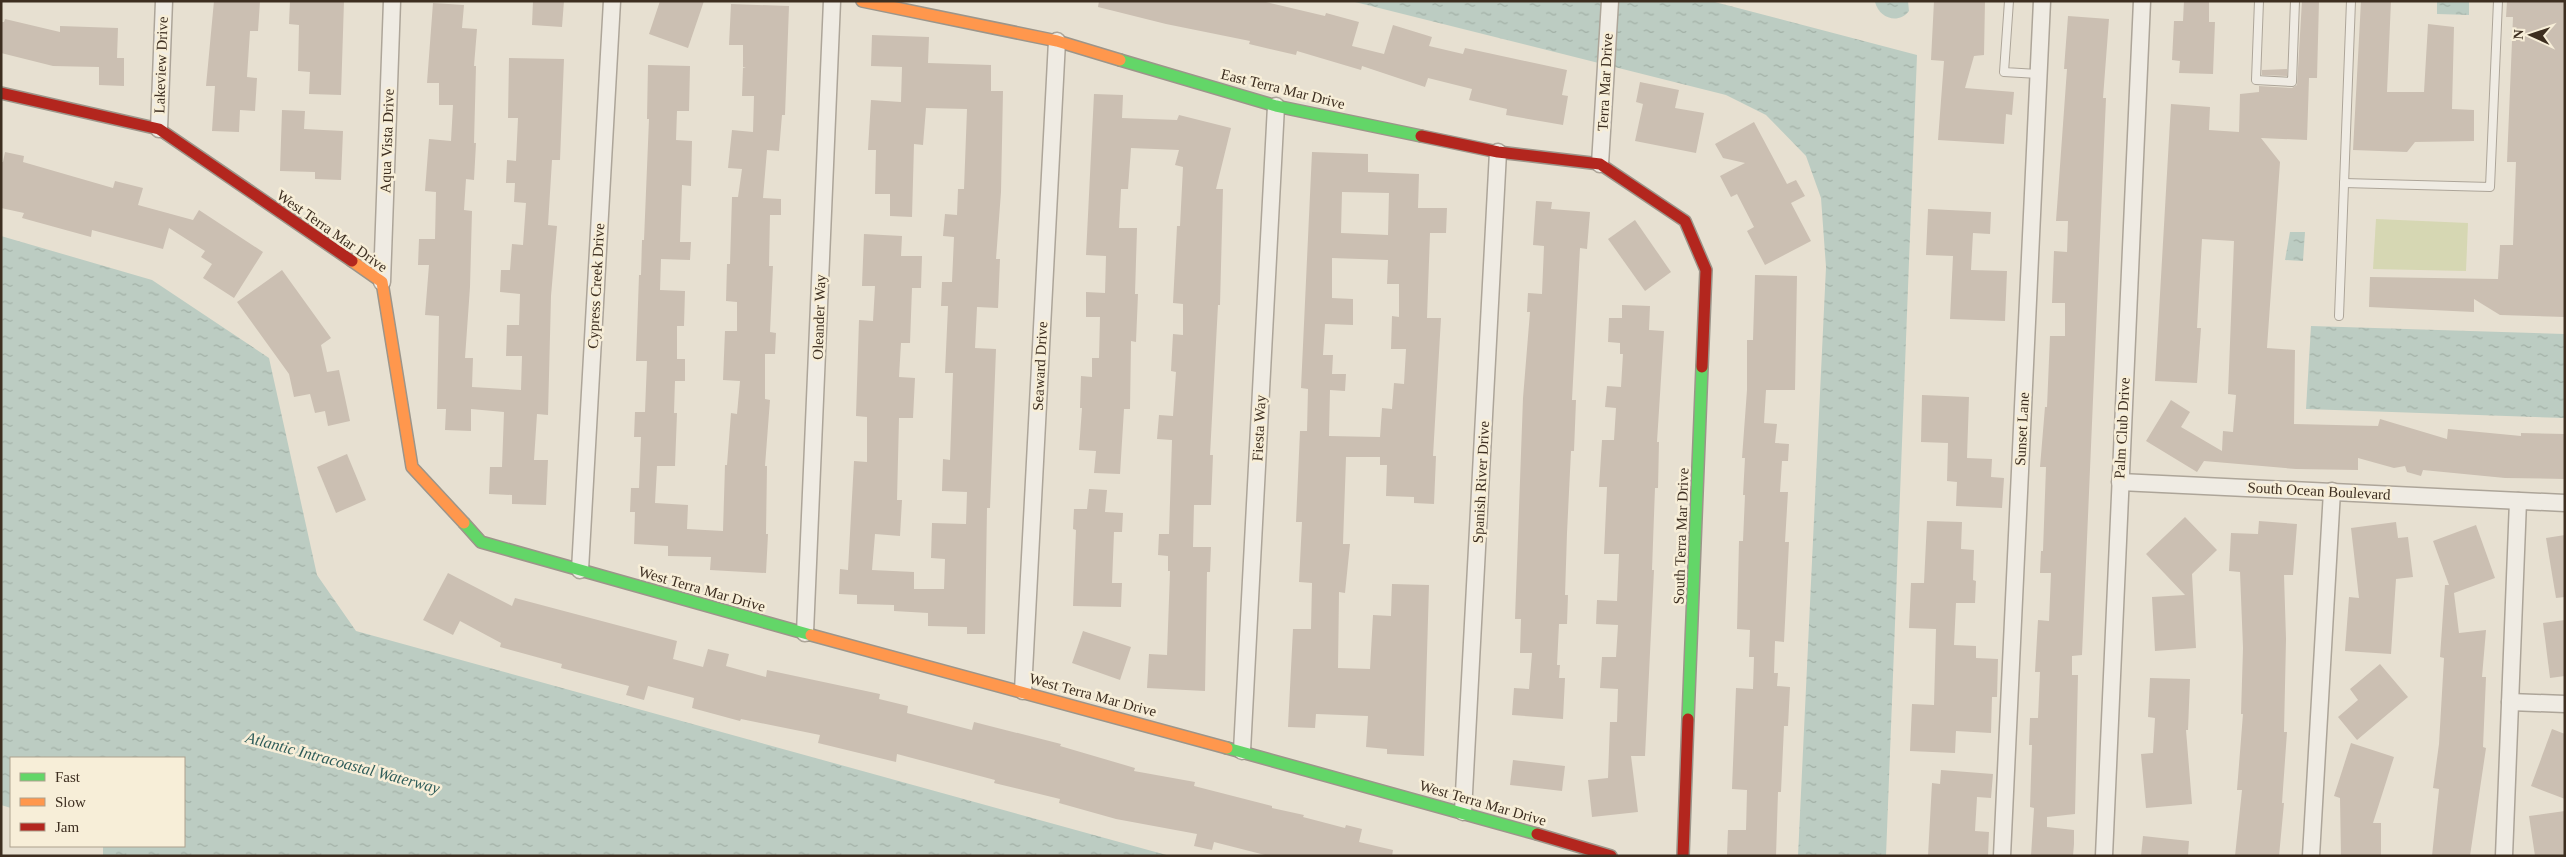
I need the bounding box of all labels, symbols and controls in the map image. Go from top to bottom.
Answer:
north arrow [2506,10,2556,60]
street label: Lakeview Drive [151,16,171,114]
text: N [2511,29,2526,40]
street label: Terra Mar Drive [1594,32,1616,131]
street label: East Terra Mar Drive [1219,66,1347,112]
street label: Aqua Vista Drive [377,88,397,194]
street label: West Terra Mar Drive [274,187,391,275]
street label: Cypress Creek Drive [585,222,607,349]
street label: Oleander Way [810,273,829,360]
street label: Seaward Drive [1030,321,1050,411]
street label: Palm Club Drive [2111,376,2133,479]
street label: Sunset Lane [2012,391,2032,466]
street label: Fiesta Way [1249,394,1269,462]
street label: Spanish River Drive [1470,420,1492,544]
street label: South Terra Mar Drive [1671,467,1691,605]
street label: South Ocean Boulevard [2247,479,2391,503]
street label: West Terra Mar Drive [637,563,768,615]
street label: West Terra Mar Drive [1028,670,1159,720]
water label: Atlantic Intracoastal Waterway [243,728,443,798]
legend [10,757,185,847]
text: Fast [55,769,81,785]
street label: West Terra Mar Drive [1418,777,1549,829]
text: Slow [55,794,86,810]
text: Jam [55,819,79,835]

